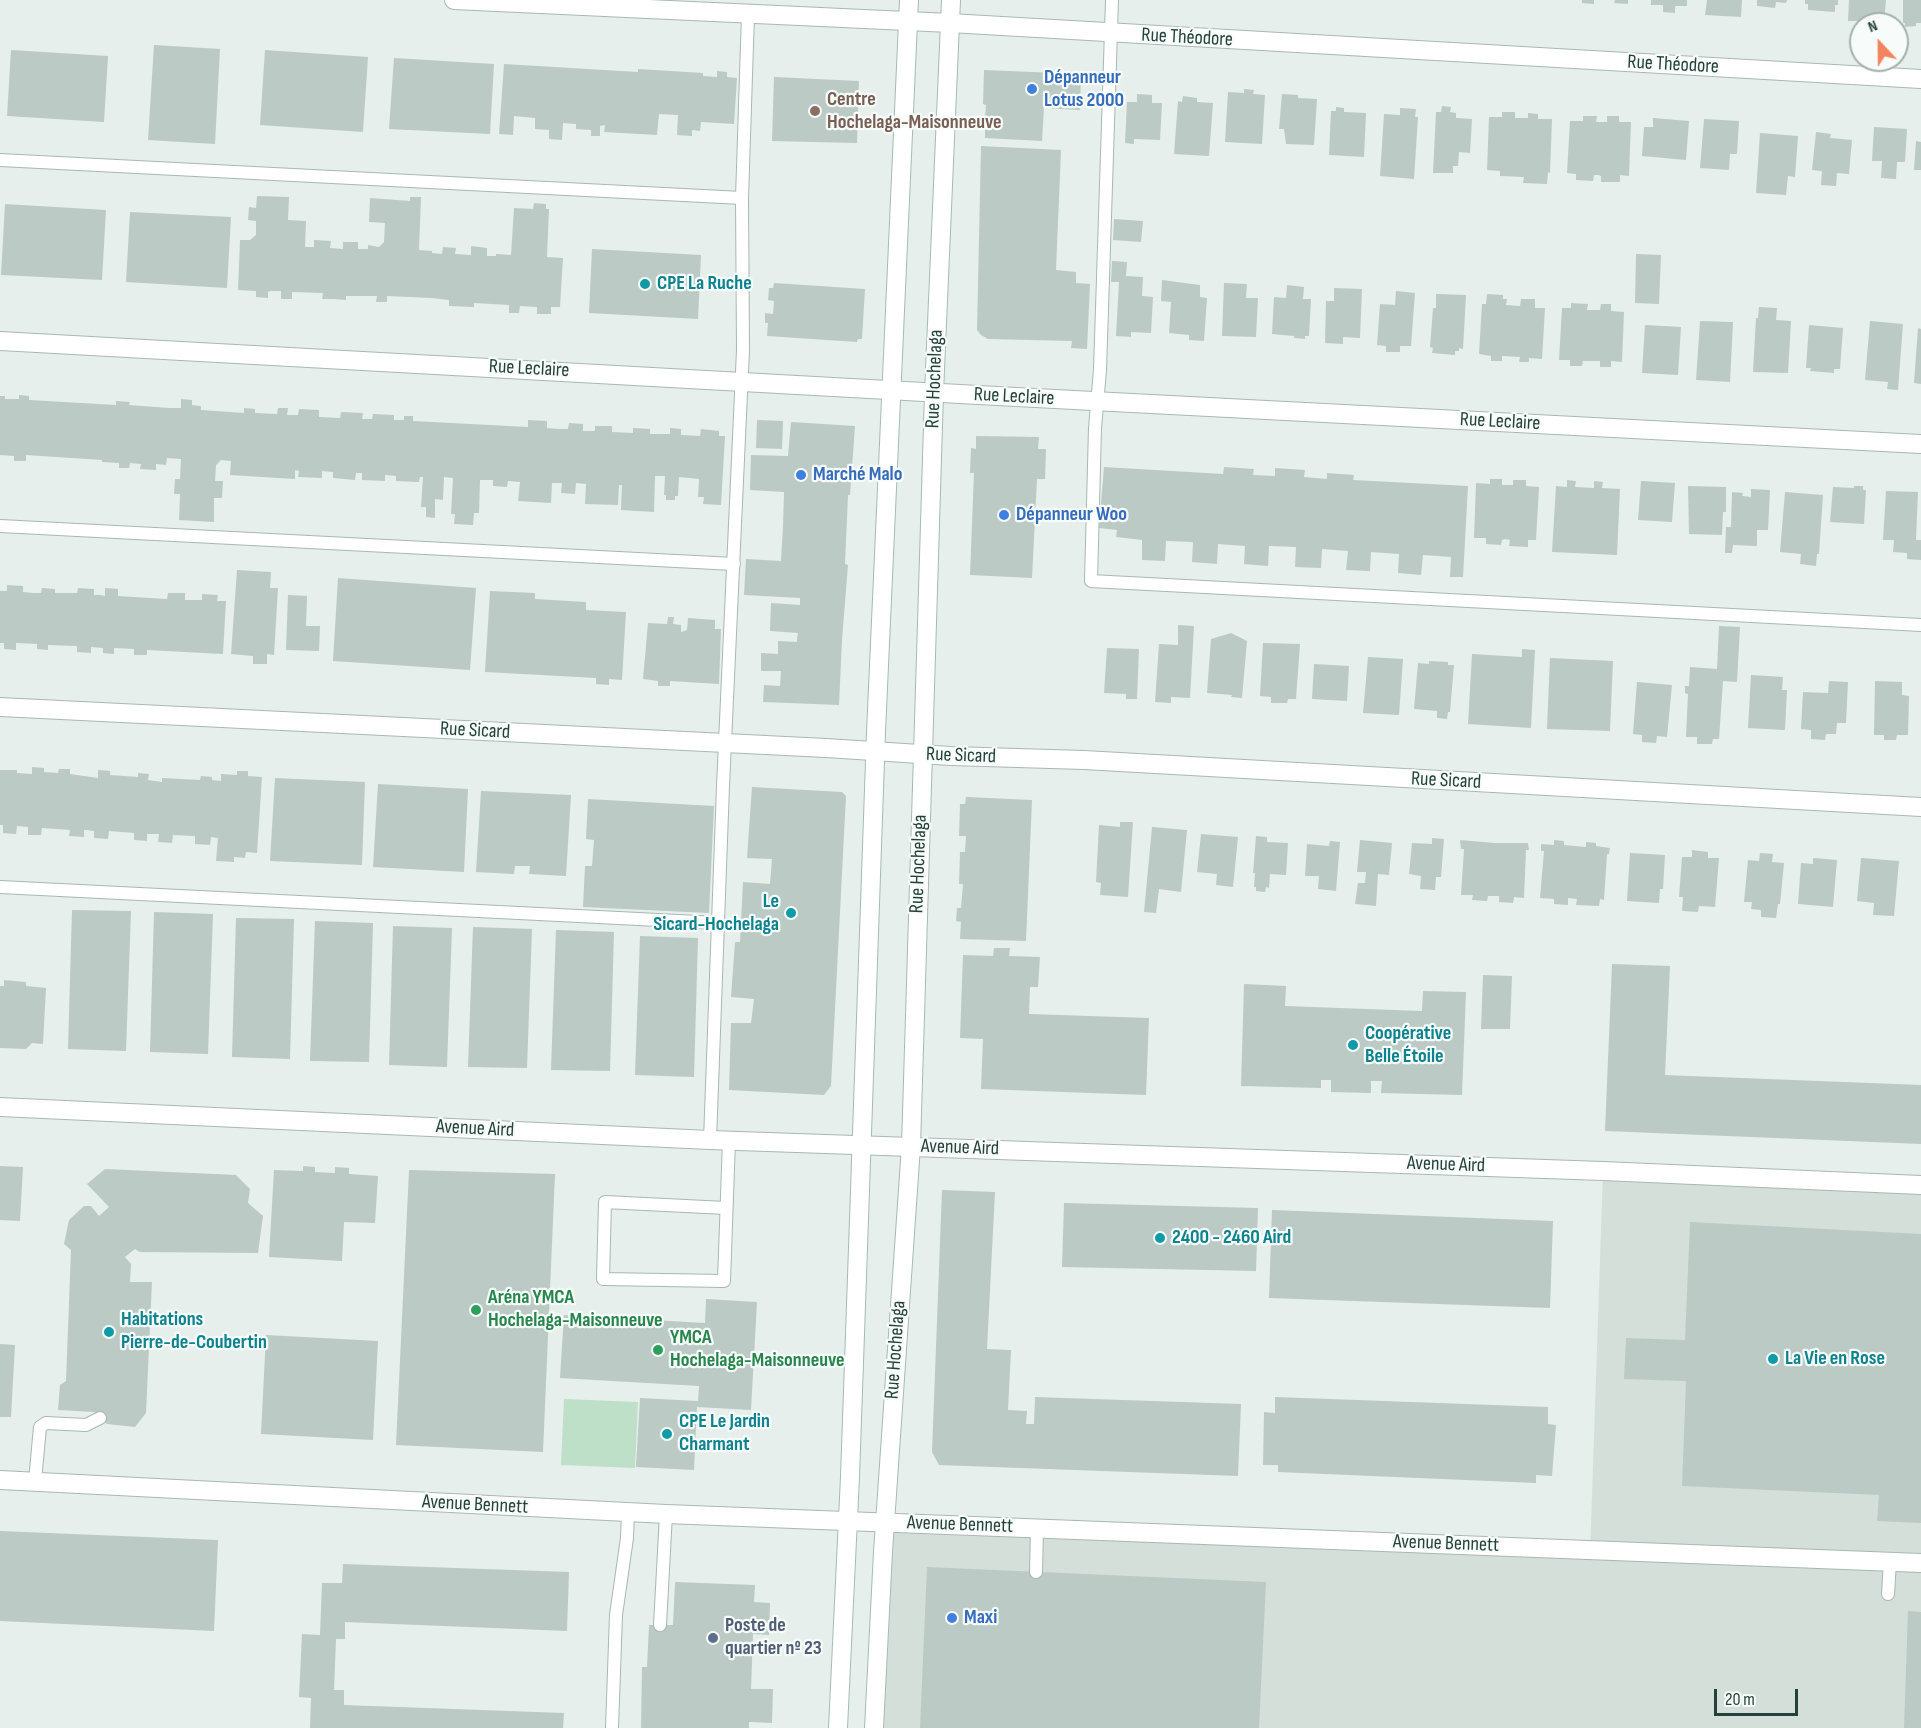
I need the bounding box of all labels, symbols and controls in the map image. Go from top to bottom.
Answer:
north arrow [1849,12,1909,72]
text: N [1865,16,1880,37]
street label: Rue Théodore [1141,24,1233,52]
street label: Rue Théodore [1627,51,1719,79]
place label: Dépanneur Lotus 2000 [1044,66,1124,113]
marker: Dépanneur Lotus 2000 [1025,82,1039,96]
place label: Centre Hochelaga-Maisonneuve [827,88,1002,135]
marker: Centre Hochelaga-Maisonneuve [808,104,822,118]
place label: CPE La Ruche [657,272,752,296]
marker: CPE La Ruche [638,277,652,291]
street label: Rue Hochelaga [921,329,949,429]
street label: Rue Leclaire [488,355,570,383]
street label: Rue Leclaire [973,383,1055,411]
street label: Rue Leclaire [1459,408,1541,436]
place label: Marché Malo [813,463,902,487]
marker: Marché Malo [794,468,808,482]
place label: Dépanneur Woo [1016,503,1127,527]
marker: Dépanneur Woo [997,508,1011,522]
street label: Rue Sicard [439,717,511,745]
street label: Rue Sicard [925,743,997,769]
street label: Rue Sicard [1410,767,1482,795]
street label: Rue Hochelaga [905,814,933,914]
place label: Le Sicard-Hochelaga [653,890,779,937]
marker: Le Sicard-Hochelaga [784,906,798,920]
place label: Coopérative Belle Étoile [1365,1022,1451,1069]
marker: Coopérative Belle Étoile [1346,1038,1360,1052]
street label: Avenue Aird [435,1115,515,1143]
street label: Avenue Aird [921,1135,999,1161]
street label: Avenue Aird [1407,1152,1485,1178]
place label: 2400 - 2460 Aird [1172,1226,1291,1250]
marker: 2400 - 2460 Aird [1153,1231,1167,1245]
place label: Aréna YMCA Hochelaga-Maisonneuve [488,1286,663,1333]
street label: Rue Hochelaga [881,1300,911,1400]
marker: Aréna YMCA Hochelaga-Maisonneuve [469,1303,483,1317]
place label: Habitations Pierre-de-Coubertin [121,1308,267,1355]
marker: Habitations Pierre-de-Coubertin [102,1325,116,1339]
place label: YMCA Hochelaga-Maisonneuve [670,1326,845,1373]
marker: YMCA Hochelaga-Maisonneuve [651,1343,665,1357]
place label: La Vie en Rose [1785,1347,1885,1371]
marker: La Vie en Rose [1766,1352,1780,1366]
place label: CPE Le Jardin Charmant [679,1410,770,1457]
marker: CPE Le Jardin Charmant [660,1427,674,1441]
street label: Avenue Bennett [421,1490,529,1520]
street label: Avenue Bennett [906,1511,1014,1539]
street label: Avenue Bennett [1392,1530,1500,1558]
place label: Maxi [964,1606,997,1630]
marker: Maxi [945,1611,959,1625]
place label: Poste de quartier nº 23 [725,1614,822,1661]
marker: Poste de quartier nº 23 [706,1631,720,1645]
scale bar [1717,1677,1801,1715]
text: 20 m [1725,1689,1755,1710]

